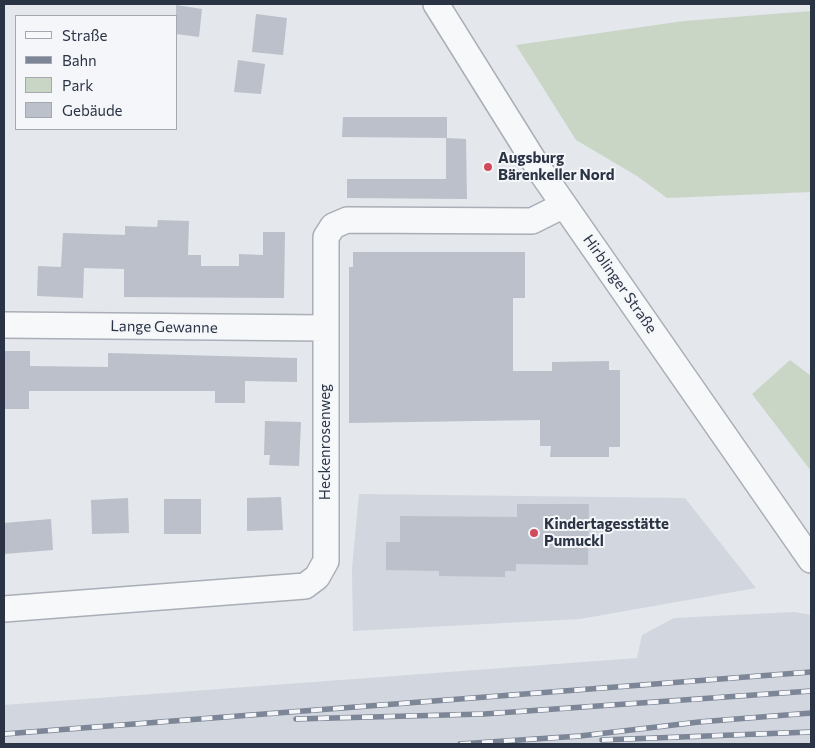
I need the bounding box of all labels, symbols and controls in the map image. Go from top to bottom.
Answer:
legend [15,15,178,130]
text: Straße [62,26,108,44]
text: Bahn [62,51,97,69]
text: Park [62,76,93,94]
text: Gebäude [62,101,123,119]
place label: Augsburg Bärenkeller Nord [498,149,615,184]
marker: Augsburg Bärenkeller Nord [482,161,494,173]
street label: Hirblinger Straße [579,231,661,337]
street label: Lange Gewanne [110,317,218,337]
street label: Heckenrosenweg [316,384,334,500]
place label: Kindertagesstätte Pumuckl [544,515,669,550]
marker: Kindertagesstätte Pumuckl [528,527,540,539]

